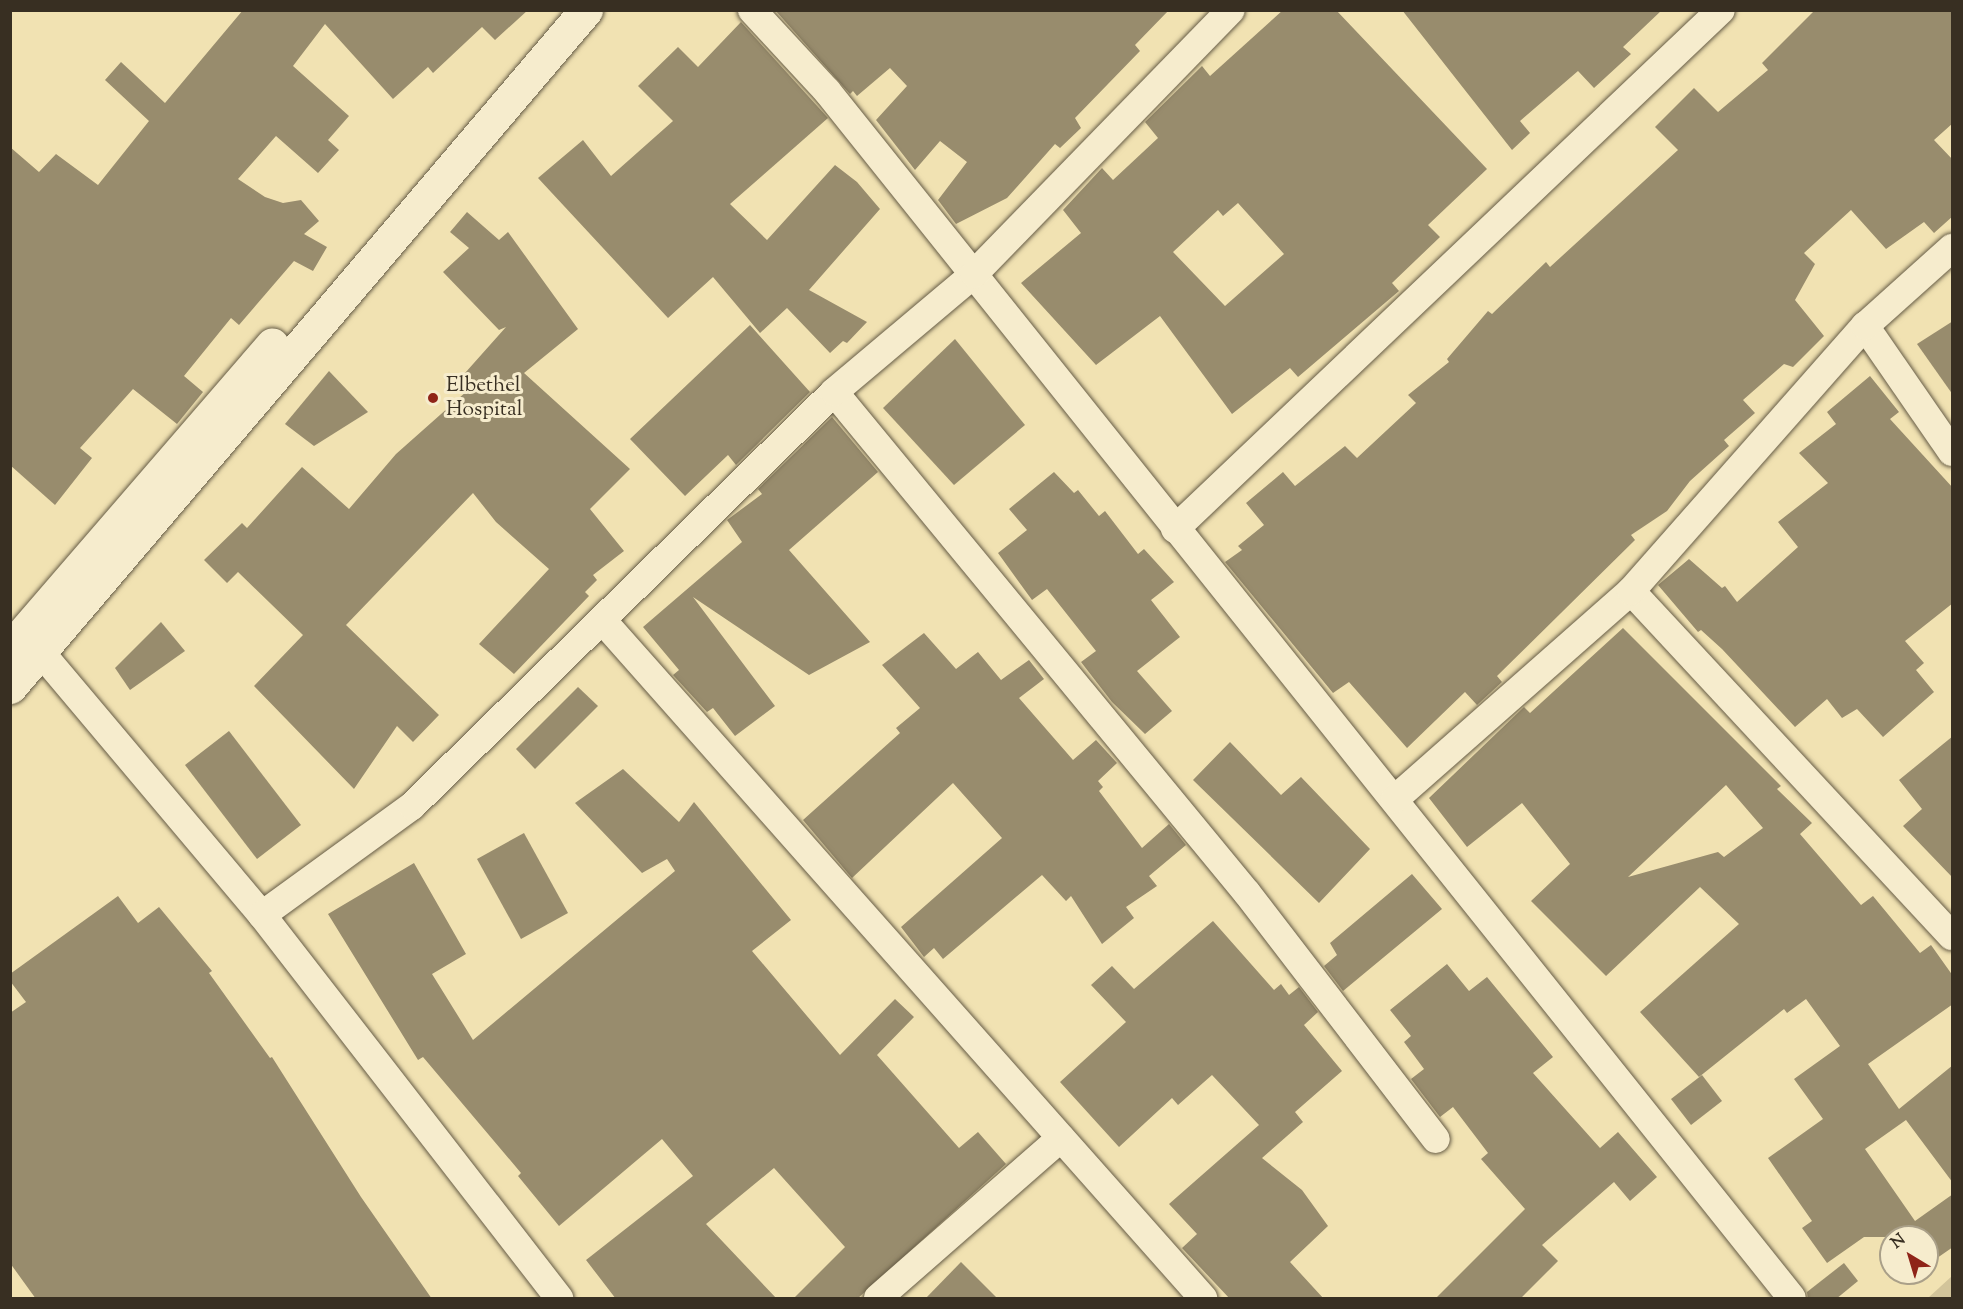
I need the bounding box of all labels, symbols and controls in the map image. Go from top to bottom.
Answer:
place label: Elbethel Hospital [446,373,523,423]
marker: Elbethel Hospital [424,389,442,407]
north arrow [1879,1225,1939,1285]
text: N [1887,1229,1911,1255]

